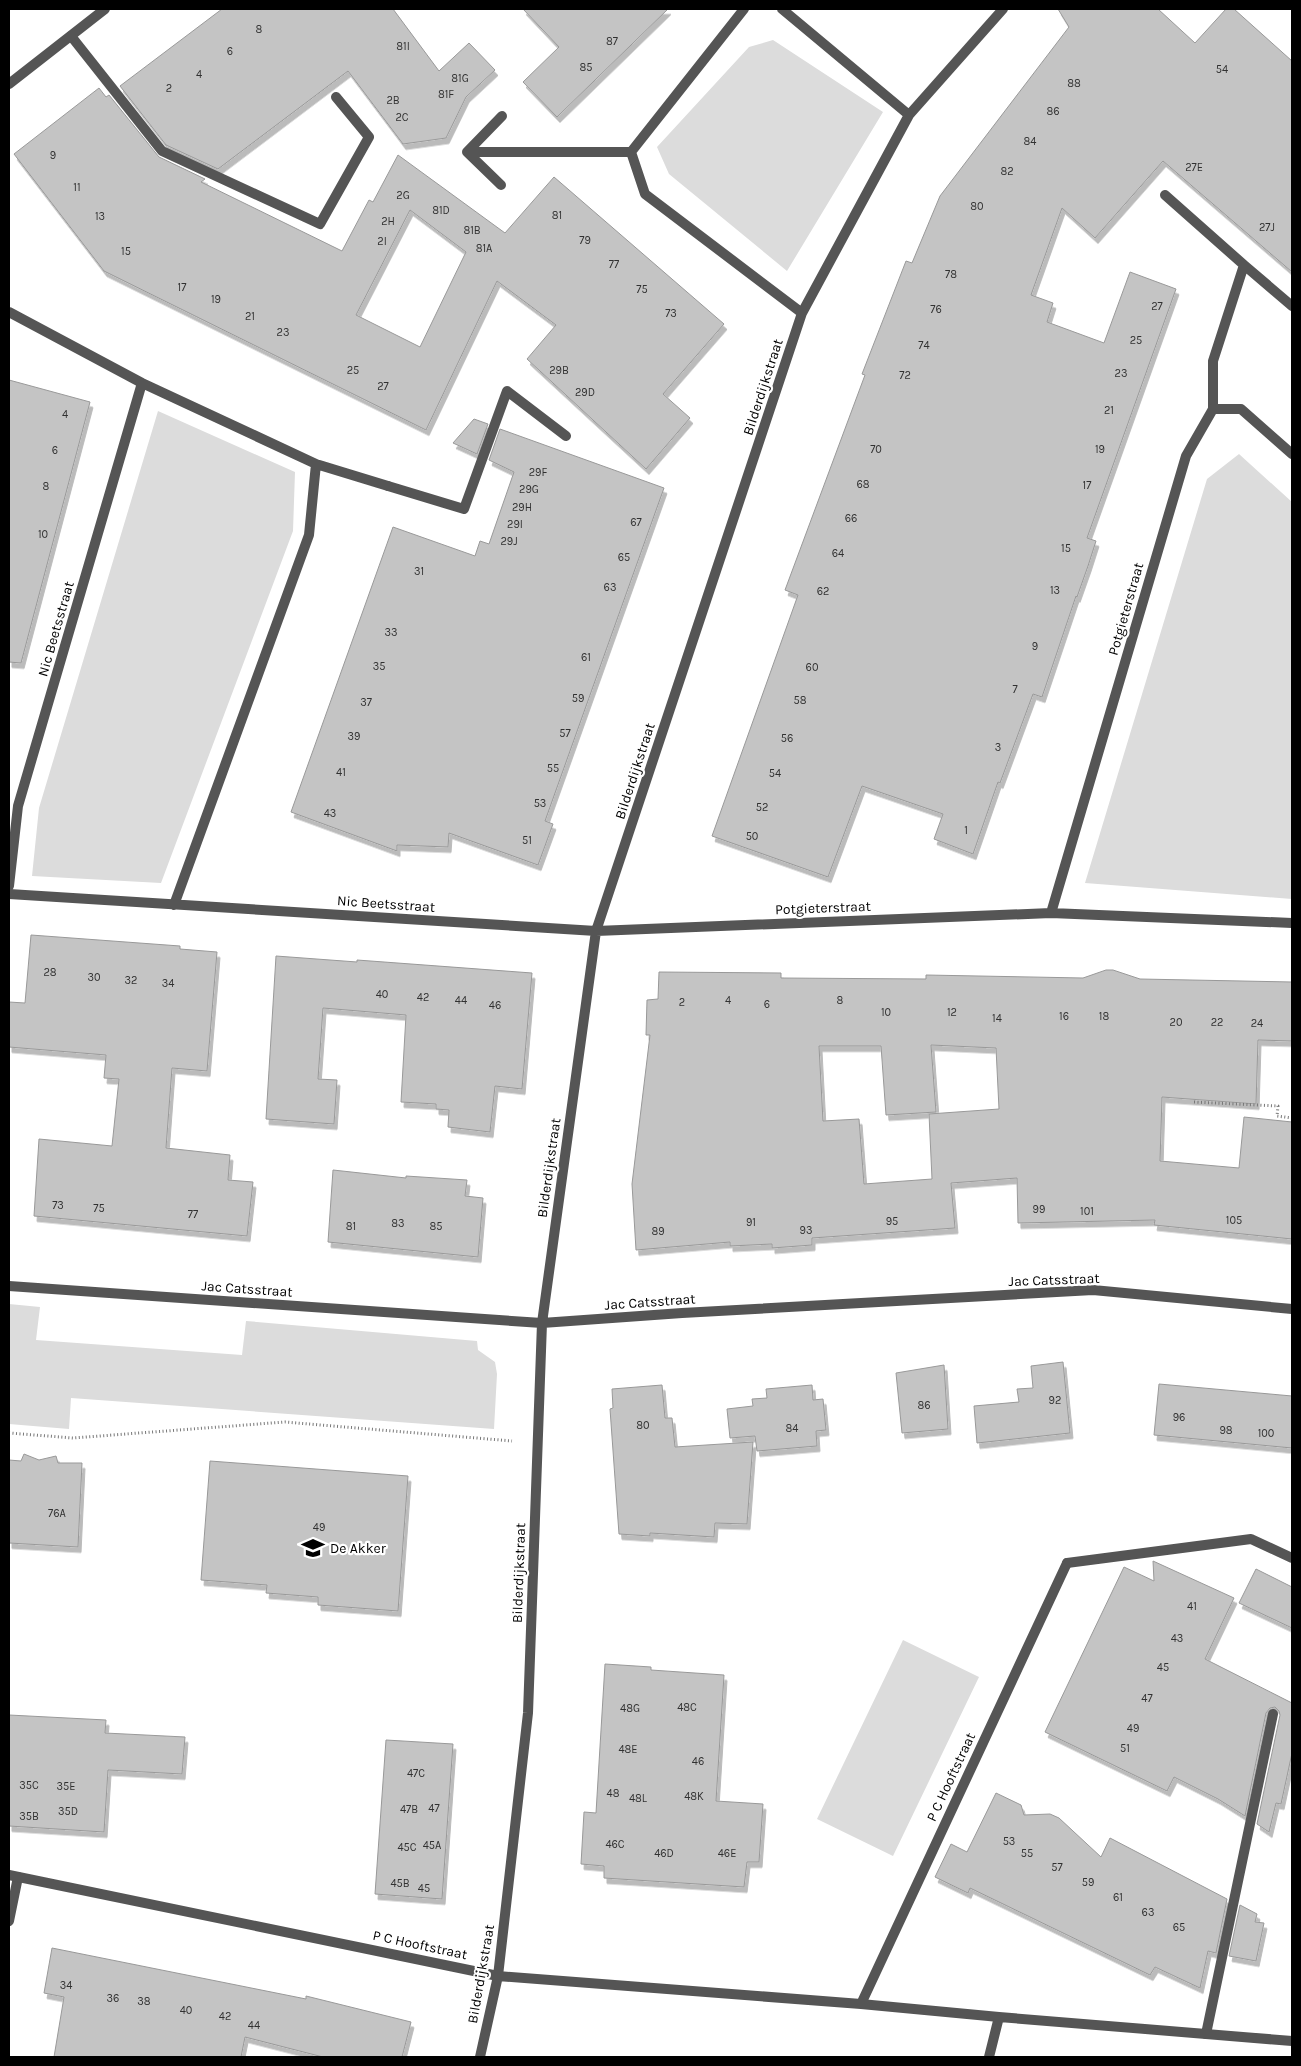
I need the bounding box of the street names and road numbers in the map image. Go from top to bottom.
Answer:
street label: Bilderdijkstraat [739,337,787,437]
street label: Potgieterstraat [1105,561,1147,657]
street label: Nic Beetsstraat [34,579,78,679]
street label: Bilderdijkstraat [611,721,659,821]
street label: Nic Beetsstraat [336,892,436,916]
street label: Potgieterstraat [775,898,871,918]
street label: Bilderdijkstraat [534,1117,564,1219]
street label: Jac Catsstraat [1008,1270,1100,1290]
street label: Jac Catsstraat [201,1277,293,1301]
street label: Jac Catsstraat [604,1290,696,1314]
street label: Bilderdijkstraat [509,1523,529,1623]
street label: P C Hooftstraat [923,1730,979,1824]
street label: Bilderdijkstraat [464,1923,498,2025]
street label: P C Hooftstraat [371,1927,469,1963]

